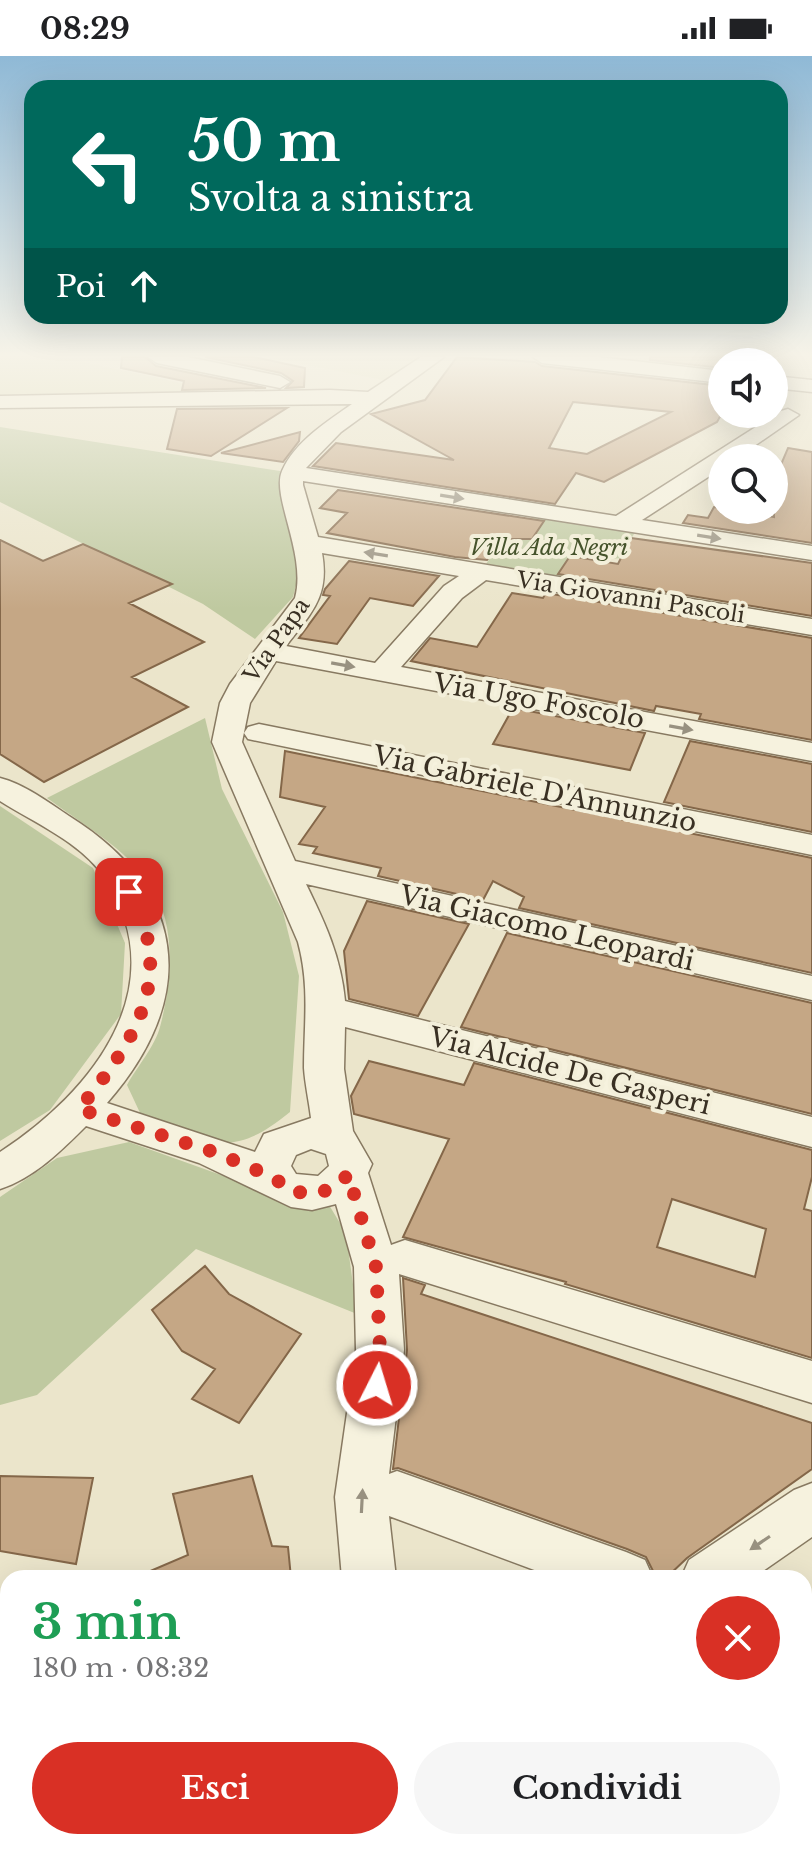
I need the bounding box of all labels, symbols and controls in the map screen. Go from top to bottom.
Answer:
text: 08:29 [40,10,130,47]
text: 50 m [188,107,340,176]
icon: left [56,112,160,216]
text: Svolta a sinistra [188,176,473,221]
icon: ahead [122,264,166,308]
text: Poi [56,268,106,305]
map controls [708,348,788,524]
button: sound [708,348,788,428]
button: search [708,444,788,524]
one-way arrow [440,491,465,504]
one-way arrow [697,531,722,544]
park label: Villa Ada Negri [470,534,629,561]
one-way arrow [363,548,388,560]
street label: Via Giovanni Pascoli [514,566,747,629]
street label: Via Papa [237,592,316,689]
one-way arrow [331,660,356,672]
street label: Via Ugo Foscolo [430,667,647,735]
one-way arrow [669,722,694,734]
street label: Via Gabriele D'Annunzio [369,739,700,839]
pin [95,858,163,926]
icon: arrive [107,870,151,914]
street label: Via Giacomo Leopardi [396,878,697,977]
street label: Via Alcide De Gasperi [425,1020,714,1121]
position arrow [335,1343,419,1427]
one-way arrow [356,1488,369,1513]
one-way arrow [749,1535,770,1550]
text: 3 min [32,1592,181,1652]
button: close [696,1596,780,1680]
text: 180 m · 08:32 [32,1652,209,1684]
button: Esci [32,1742,398,1834]
button: Condividi [414,1742,780,1834]

